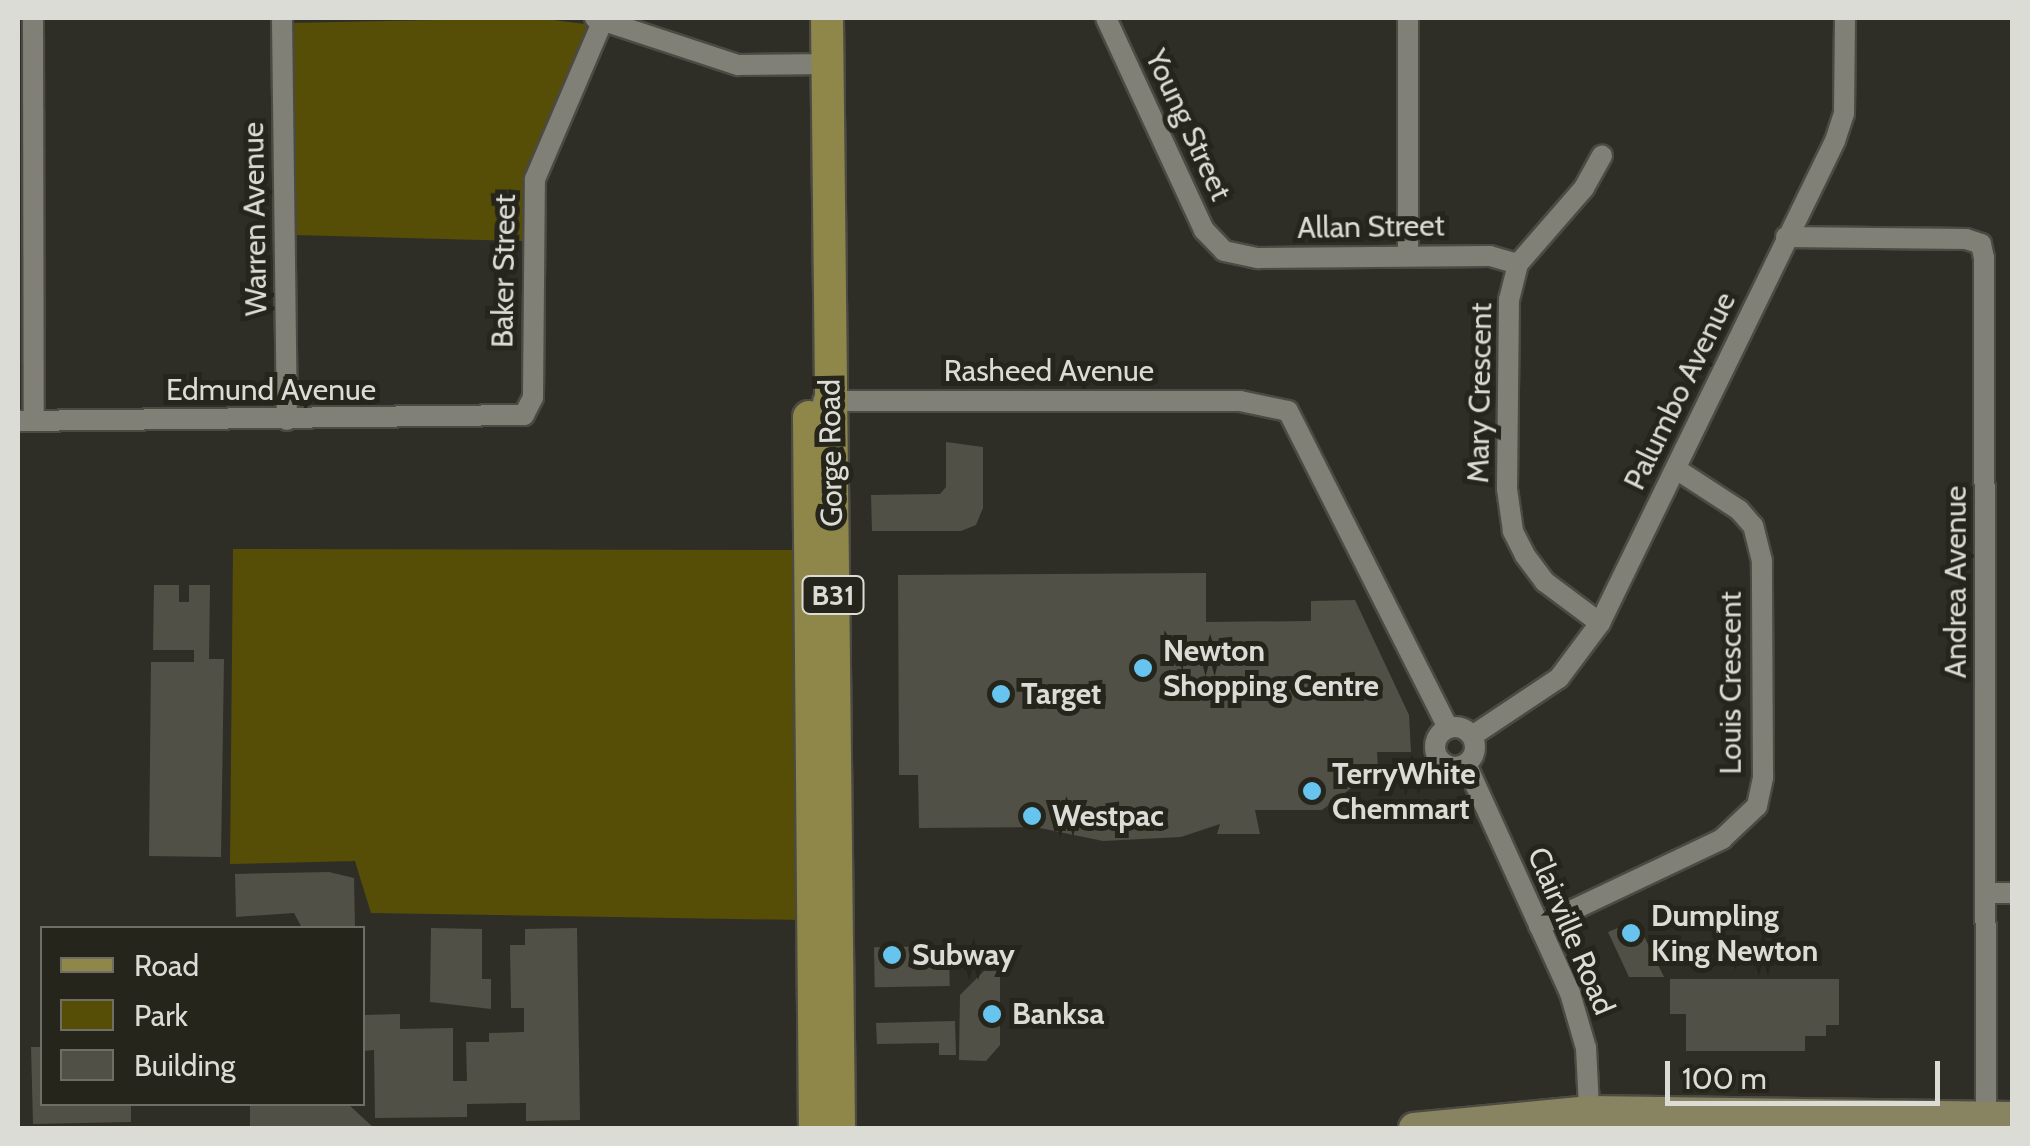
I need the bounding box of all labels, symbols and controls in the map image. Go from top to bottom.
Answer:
street label: Young Street [1137,44,1239,206]
street label: Warren Avenue [235,122,275,316]
street label: Baker Street [485,194,523,348]
street label: Allan Street [1297,208,1445,246]
street label: Palumbo Avenue [1617,286,1743,496]
street label: Mary Crescent [1460,302,1500,484]
street label: Rasheed Avenue [944,353,1154,389]
street label: Edmund Avenue [166,372,376,408]
street label: Gorge Road [812,379,850,527]
street label: Andrea Avenue [1938,486,1974,678]
road number: B31 [800,572,866,618]
street label: Louis Crescent [1713,591,1749,775]
place label: Newton Shopping Centre [1163,633,1379,704]
marker: Newton Shopping Centre [1132,657,1154,679]
place label: Target [1021,676,1101,712]
marker: Target [990,683,1012,705]
place label: TerryWhite Chemmart [1332,756,1476,826]
marker: TerryWhite Chemmart [1301,780,1323,802]
place label: Westpac [1052,798,1164,834]
marker: Westpac [1021,805,1043,827]
street label: Clairville Road [1520,842,1622,1020]
place label: Dumpling King Newton [1651,898,1818,968]
marker: Dumpling King Newton [1620,922,1642,944]
legend [40,926,365,1106]
place label: Subway [912,937,1015,973]
marker: Subway [881,944,903,966]
text: Road [134,947,199,984]
place label: Banksa [1012,996,1104,1032]
text: Park [134,997,188,1034]
marker: Banksa [981,1003,1003,1025]
scale bar [1670,1041,1945,1103]
text: Building [134,1047,236,1084]
text: 100 m [1682,1060,1767,1097]

